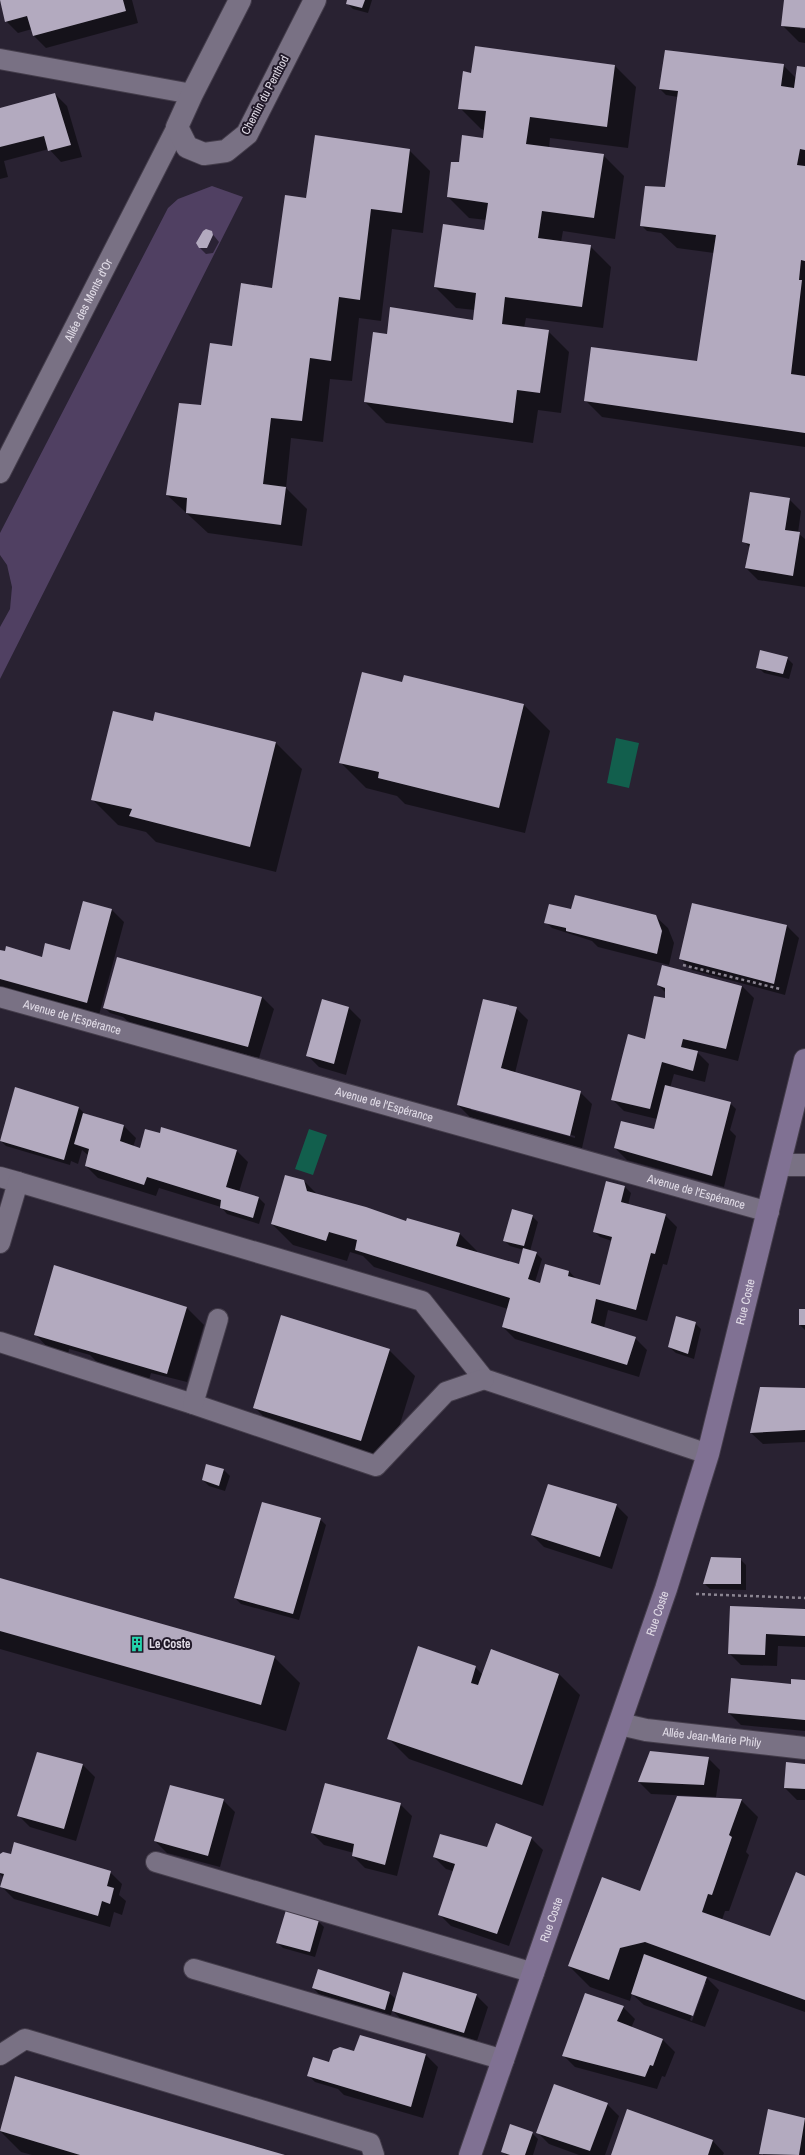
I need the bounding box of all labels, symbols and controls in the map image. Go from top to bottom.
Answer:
street label: Chemin du Penthod [237,53,293,137]
street label: Allée des Monts d'Or [60,255,117,345]
street label: Avenue de l'Espérance [21,996,123,1038]
street label: Avenue de l'Espérance [333,1083,435,1126]
street label: Avenue de l'Espérance [645,1170,747,1213]
street label: Rue Coste [732,1277,759,1326]
street label: Rue Coste [642,1589,673,1638]
building icon: Le Coste [128,1635,146,1653]
place label: Le Coste [149,1636,191,1652]
street label: Allée Jean-Marie Phily [661,1724,762,1751]
street label: Rue Coste [536,1895,567,1944]

